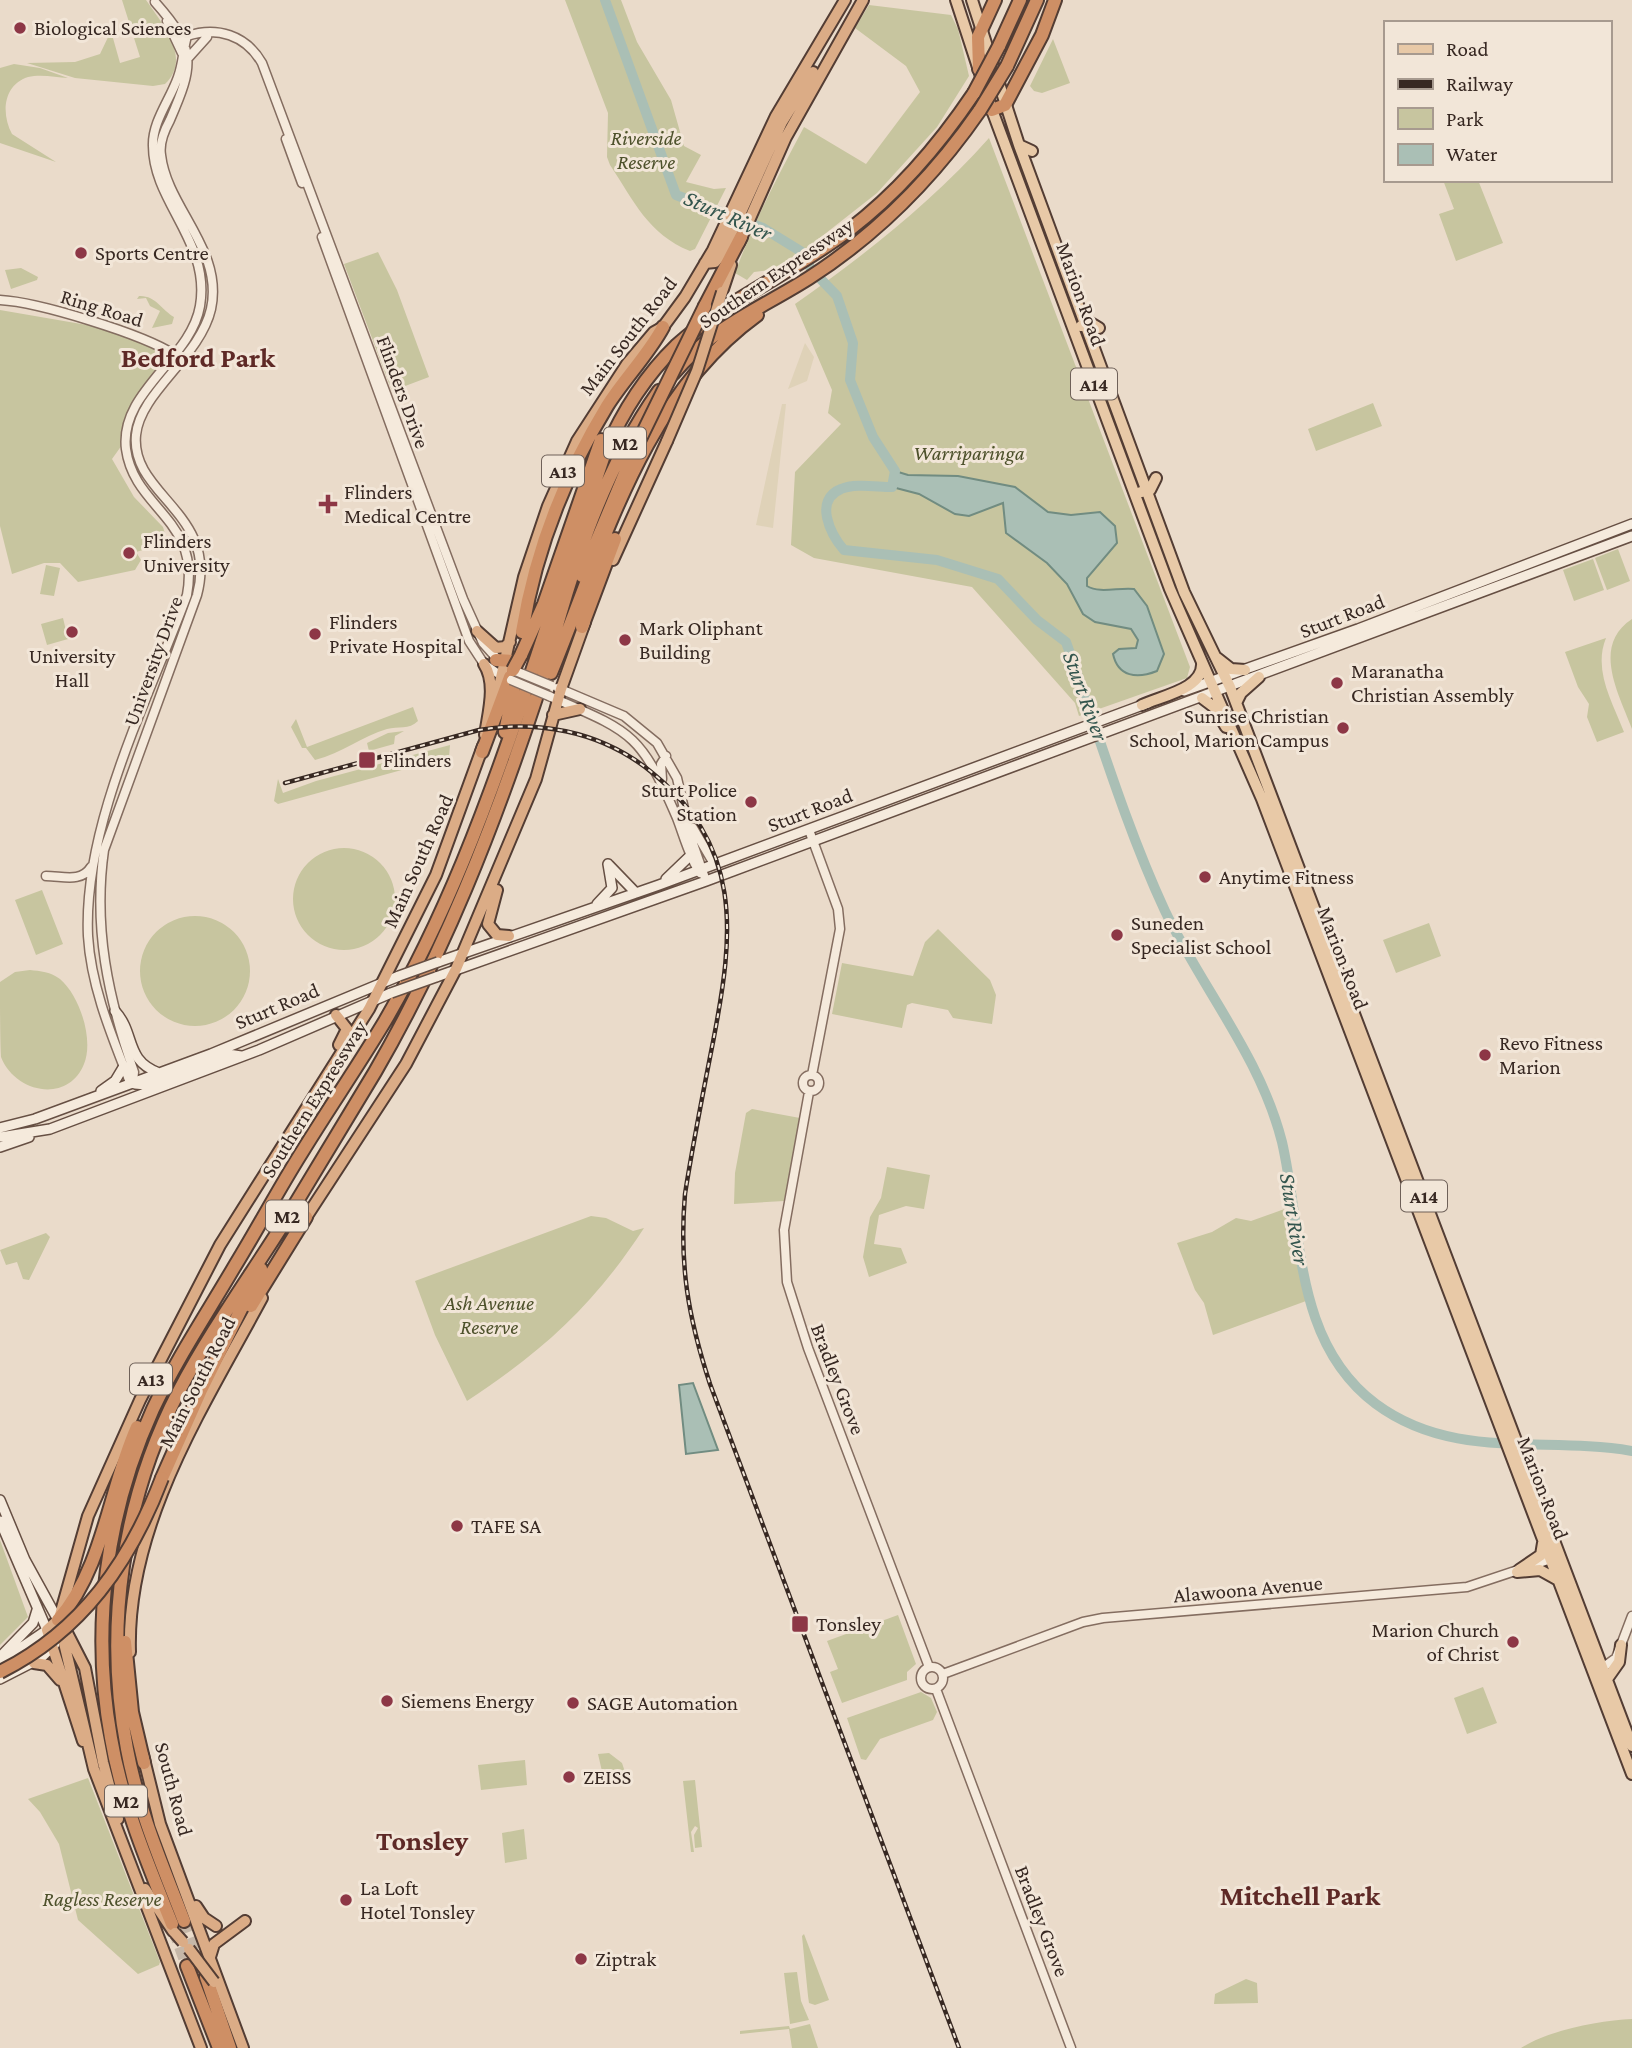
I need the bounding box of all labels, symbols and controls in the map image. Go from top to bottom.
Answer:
place label: Biological Sciences [34,16,192,40]
marker: Biological Sciences [12,20,28,36]
legend [1384,21,1611,182]
text: Road [1446,37,1489,61]
text: Railway [1446,72,1513,96]
text: Park [1446,107,1483,131]
park label: Riverside Reserve [610,126,682,174]
text: Water [1446,142,1498,166]
water label: Sturt River [680,184,777,246]
street label: Southern Expressway [694,212,858,333]
street label: Marion Road [1051,239,1111,349]
place label: Sports Centre [95,241,209,265]
marker: Sports Centre [73,245,89,261]
street label: Main South Road [574,272,682,400]
street label: Ring Road [58,284,146,332]
street label: Flinders Drive [372,332,434,452]
district label: Bedford Park [121,342,276,373]
road number: A14 [1071,368,1117,400]
road number: M2 [604,428,646,458]
park label: Warriparinga [913,441,1025,465]
road number: A13 [542,456,584,486]
place label: Flinders Medical Centre [344,480,471,528]
marker: Flinders Medical Centre [318,494,338,514]
place label: Flinders University [143,529,230,577]
marker: Flinders University [121,545,137,561]
street label: Sturt Road [1296,589,1388,643]
street label: University Drive [118,593,188,729]
place label: Flinders Private Hospital [329,610,463,658]
place label: Mark Oliphant Building [639,616,764,664]
marker: University Hall [64,624,80,640]
marker: Flinders Private Hospital [307,626,323,642]
marker: Mark Oliphant Building [617,632,633,648]
place label: University Hall [29,644,116,692]
water label: Sturt River [1058,648,1114,745]
place label: Maranatha Christian Assembly [1351,659,1514,707]
marker: Maranatha Christian Assembly [1329,675,1345,691]
place label: Sunrise Christian School, Marion Campus [1129,704,1329,752]
marker: Sunrise Christian School, Marion Campus [1335,720,1351,736]
place label: Flinders [383,748,452,772]
marker: Flinders [357,750,377,770]
place label: Sturt Police Station [641,778,737,826]
street label: Sturt Road [764,783,856,837]
street label: Main South Road [378,790,458,932]
marker: Sturt Police Station [743,794,759,810]
place label: Anytime Fitness [1219,865,1354,889]
marker: Anytime Fitness [1197,869,1213,885]
street label: Marion Road [1312,903,1374,1013]
place label: Suneden Specialist School [1131,911,1271,959]
marker: Suneden Specialist School [1109,927,1125,943]
street label: Sturt Road [231,978,323,1034]
street label: Southern Expressway [256,1016,372,1182]
place label: Revo Fitness Marion [1499,1031,1603,1079]
marker: Revo Fitness Marion [1477,1047,1493,1063]
water label: Sturt River [1275,1171,1315,1268]
road number: A14 [1401,1180,1447,1212]
road number: M2 [266,1200,308,1232]
park label: Ash Avenue Reserve [443,1291,534,1339]
street label: Main South Road [154,1312,240,1452]
street label: Bradley Grove [806,1320,870,1438]
road number: A13 [130,1364,172,1394]
street label: Marion Road [1512,1433,1574,1543]
place label: TAFE SA [471,1514,541,1538]
marker: TAFE SA [449,1518,465,1534]
street label: Alawoona Avenue [1172,1571,1324,1607]
place label: Tonsley [816,1612,881,1636]
marker: Tonsley [790,1614,810,1634]
place label: Marion Church of Christ [1372,1618,1500,1666]
marker: Marion Church of Christ [1505,1634,1521,1650]
place label: Siemens Energy [401,1689,534,1713]
place label: SAGE Automation [587,1691,738,1715]
marker: Siemens Energy [379,1693,395,1709]
marker: SAGE Automation [565,1695,581,1711]
street label: South Road [150,1739,198,1839]
place label: ZEISS [583,1765,632,1789]
marker: ZEISS [561,1769,577,1785]
road number: M2 [105,1786,147,1816]
district label: Tonsley [376,1825,469,1856]
street label: Bradley Grove [1010,1862,1074,1980]
place label: La Loft Hotel Tonsley [360,1876,475,1924]
district label: Mitchell Park [1220,1880,1381,1911]
park label: Ragless Reserve [43,1887,161,1911]
marker: La Loft Hotel Tonsley [338,1892,354,1908]
place label: Ziptrak [595,1947,656,1971]
marker: Ziptrak [573,1951,589,1967]

